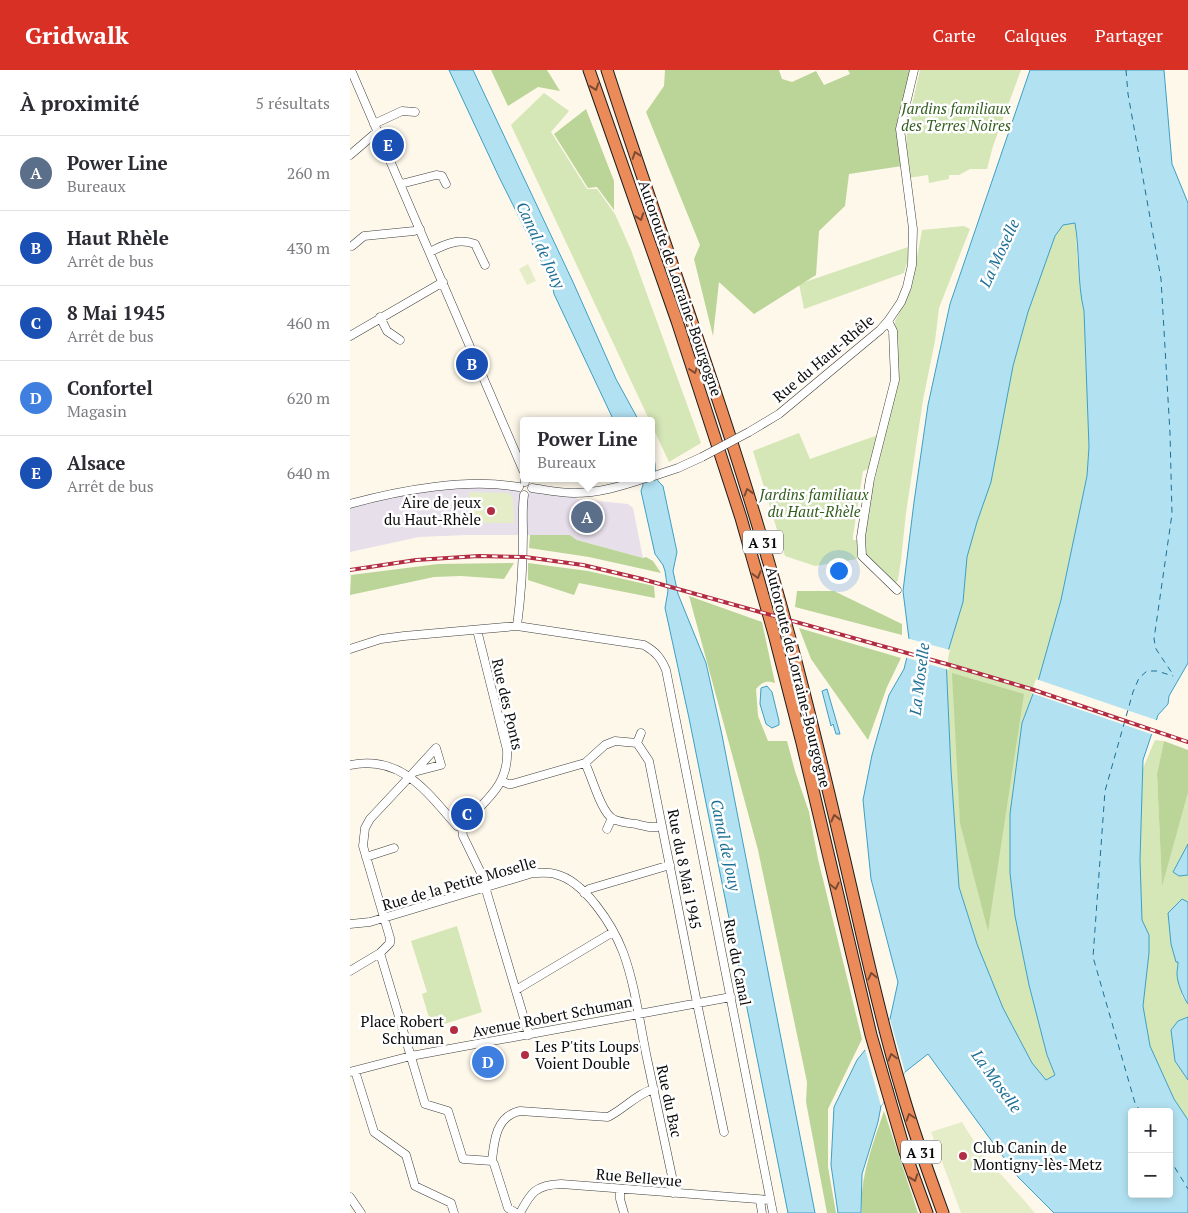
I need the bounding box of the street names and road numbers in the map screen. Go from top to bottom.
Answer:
street label: Autoroute de Lorraine-Bourgogne [635,177,727,399]
street label: Rue du Haut-Rhêle [768,310,878,406]
road number: A 31 [743,531,783,554]
street label: Autoroute de Lorraine-Bourgogne [762,564,836,790]
street label: Rue des Ponts [488,656,528,752]
street label: Rue du 8 Mai 1945 [664,807,706,931]
street label: Rue de la Petite Moselle [380,851,538,915]
street label: Rue du Canal [720,917,756,1007]
street label: Avenue Robert Schuman [470,991,634,1041]
street label: Rue du Bac [653,1063,687,1139]
road number: A 31 [901,1140,941,1164]
street label: Rue Bellevue [595,1163,683,1191]

